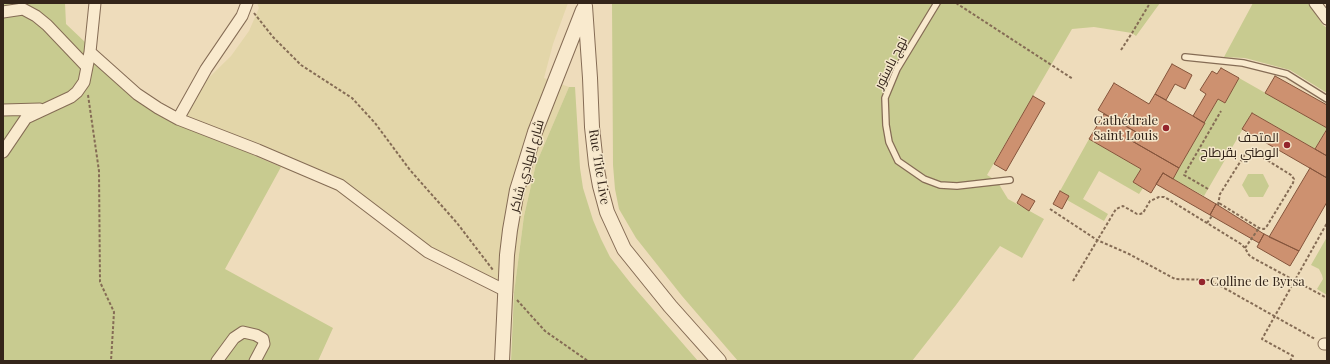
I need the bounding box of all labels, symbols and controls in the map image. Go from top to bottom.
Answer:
street label: نهج باستور [871,34,911,92]
place label: Cathédrale Saint Louis [1093,113,1158,144]
street label: شارع الهادي شاكر [506,118,548,214]
marker: Cathédrale Saint Louis [1161,123,1171,133]
street label: Rue Tite Live [585,128,613,206]
place label: المتحف الوطني بقرطاج [1200,130,1279,161]
marker: المتحف الوطني بقرطاج [1282,140,1292,150]
place label: Colline de Byrsa [1210,274,1305,290]
marker: Colline de Byrsa [1197,277,1207,287]

